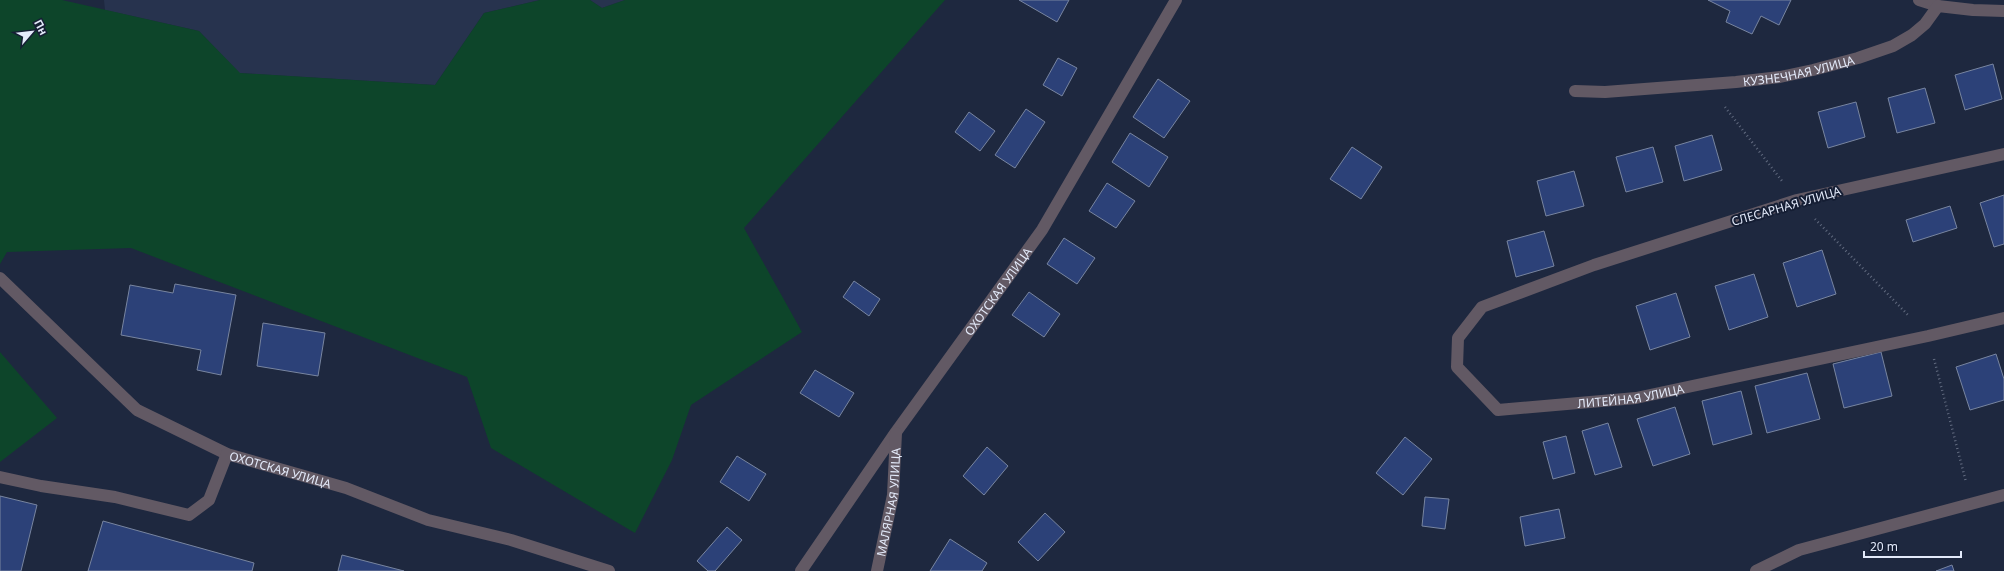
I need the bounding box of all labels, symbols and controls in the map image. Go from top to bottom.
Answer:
north arrow [12,12,52,52]
text: Пн [31,17,52,37]
street label: КУЗНЕЧНАЯ УЛИЦА [1742,51,1856,90]
street label: СЛЕСАРНАЯ УЛИЦА [1729,182,1843,230]
street label: ОХОТСКАЯ УЛИЦА [960,243,1036,339]
street label: ЛИТЕЙНАЯ УЛИЦА [1577,379,1686,412]
street label: ОХОТСКАЯ УЛИЦА [228,447,334,492]
street label: МАЛЯРНАЯ УЛИЦА [872,447,904,558]
scale bar [1864,533,1961,559]
text: 20 m [1870,538,1898,555]

